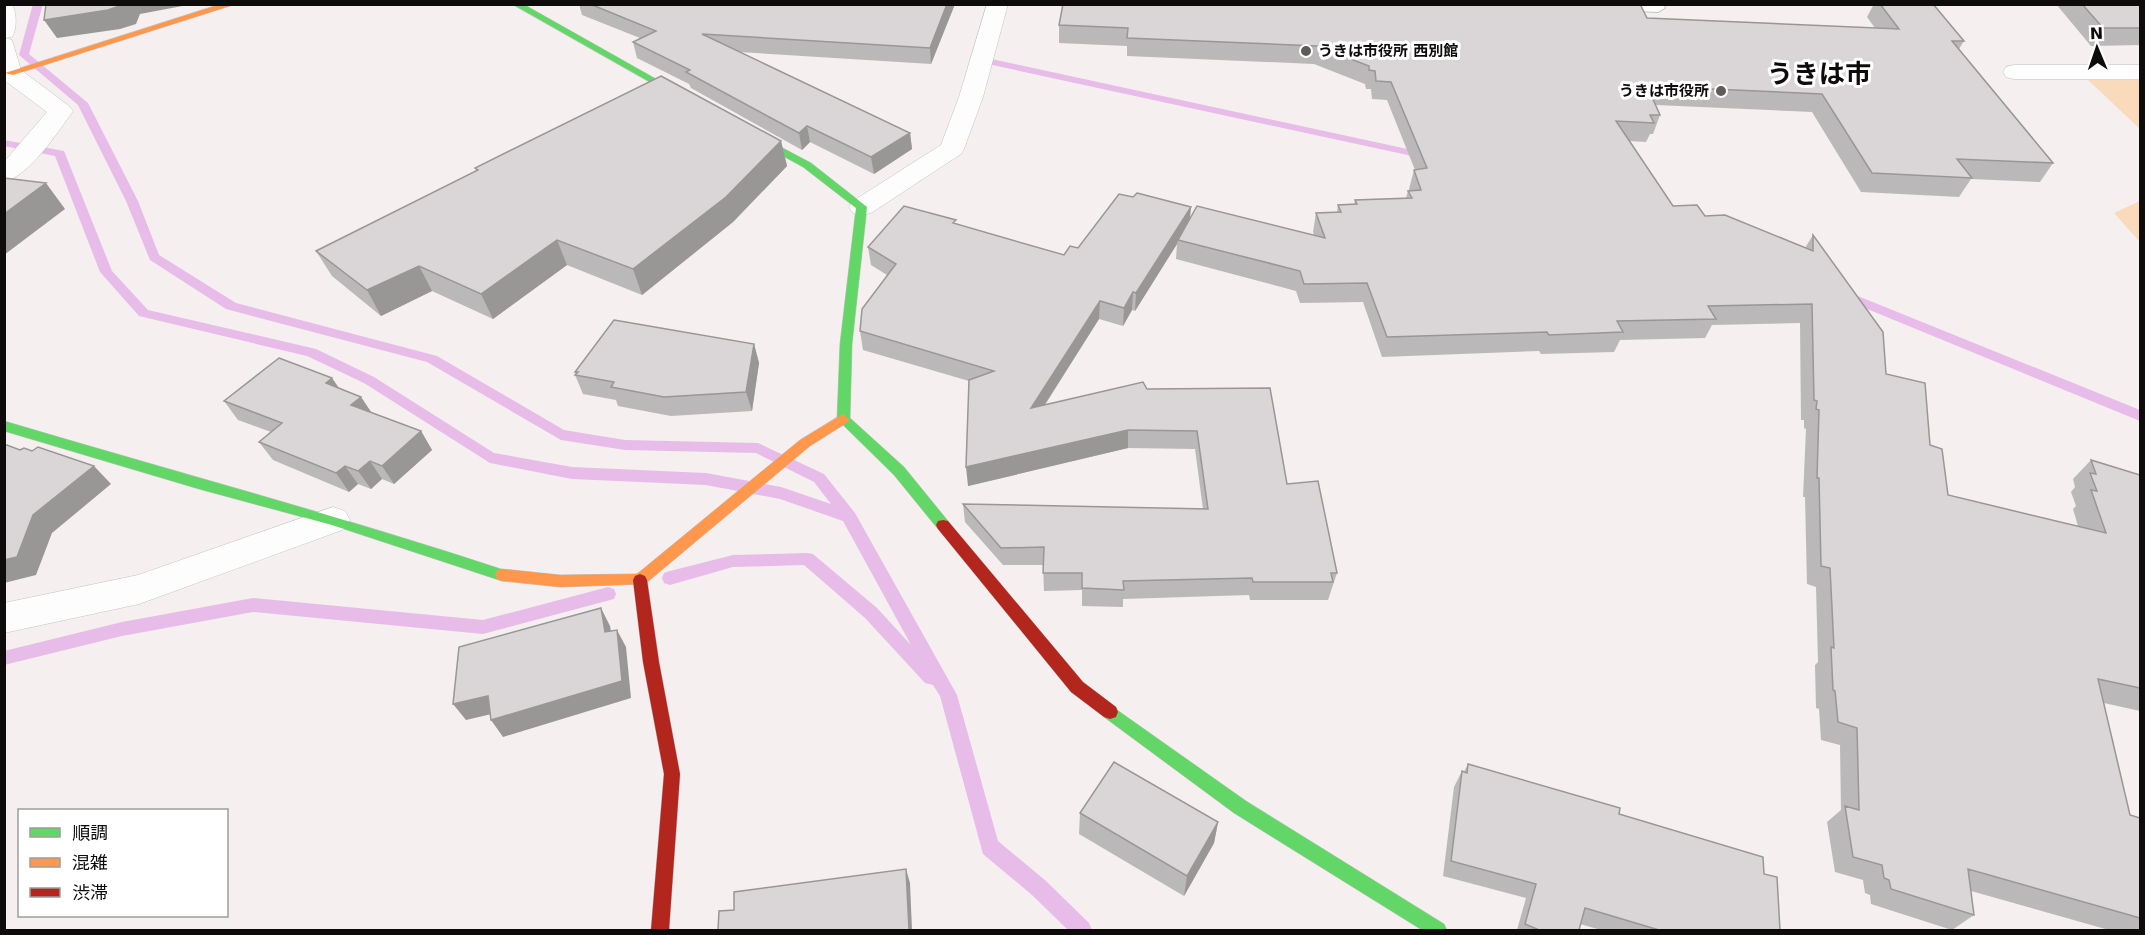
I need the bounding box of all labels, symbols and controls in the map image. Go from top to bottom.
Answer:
north arrow [2067,18,2127,78]
text: N [2089,24,2104,43]
place label: うきは市役所 西別館 [1318,42,1458,60]
marker: うきは市役所 西別館 [1299,44,1313,58]
district label: うきは市 [1767,59,1871,89]
place label: うきは市役所 [1619,82,1709,100]
marker: うきは市役所 [1714,84,1728,98]
legend [18,809,228,917]
text: 順調 [72,822,108,843]
text: 混雑 [72,852,108,873]
text: 渋滞 [72,882,108,903]

